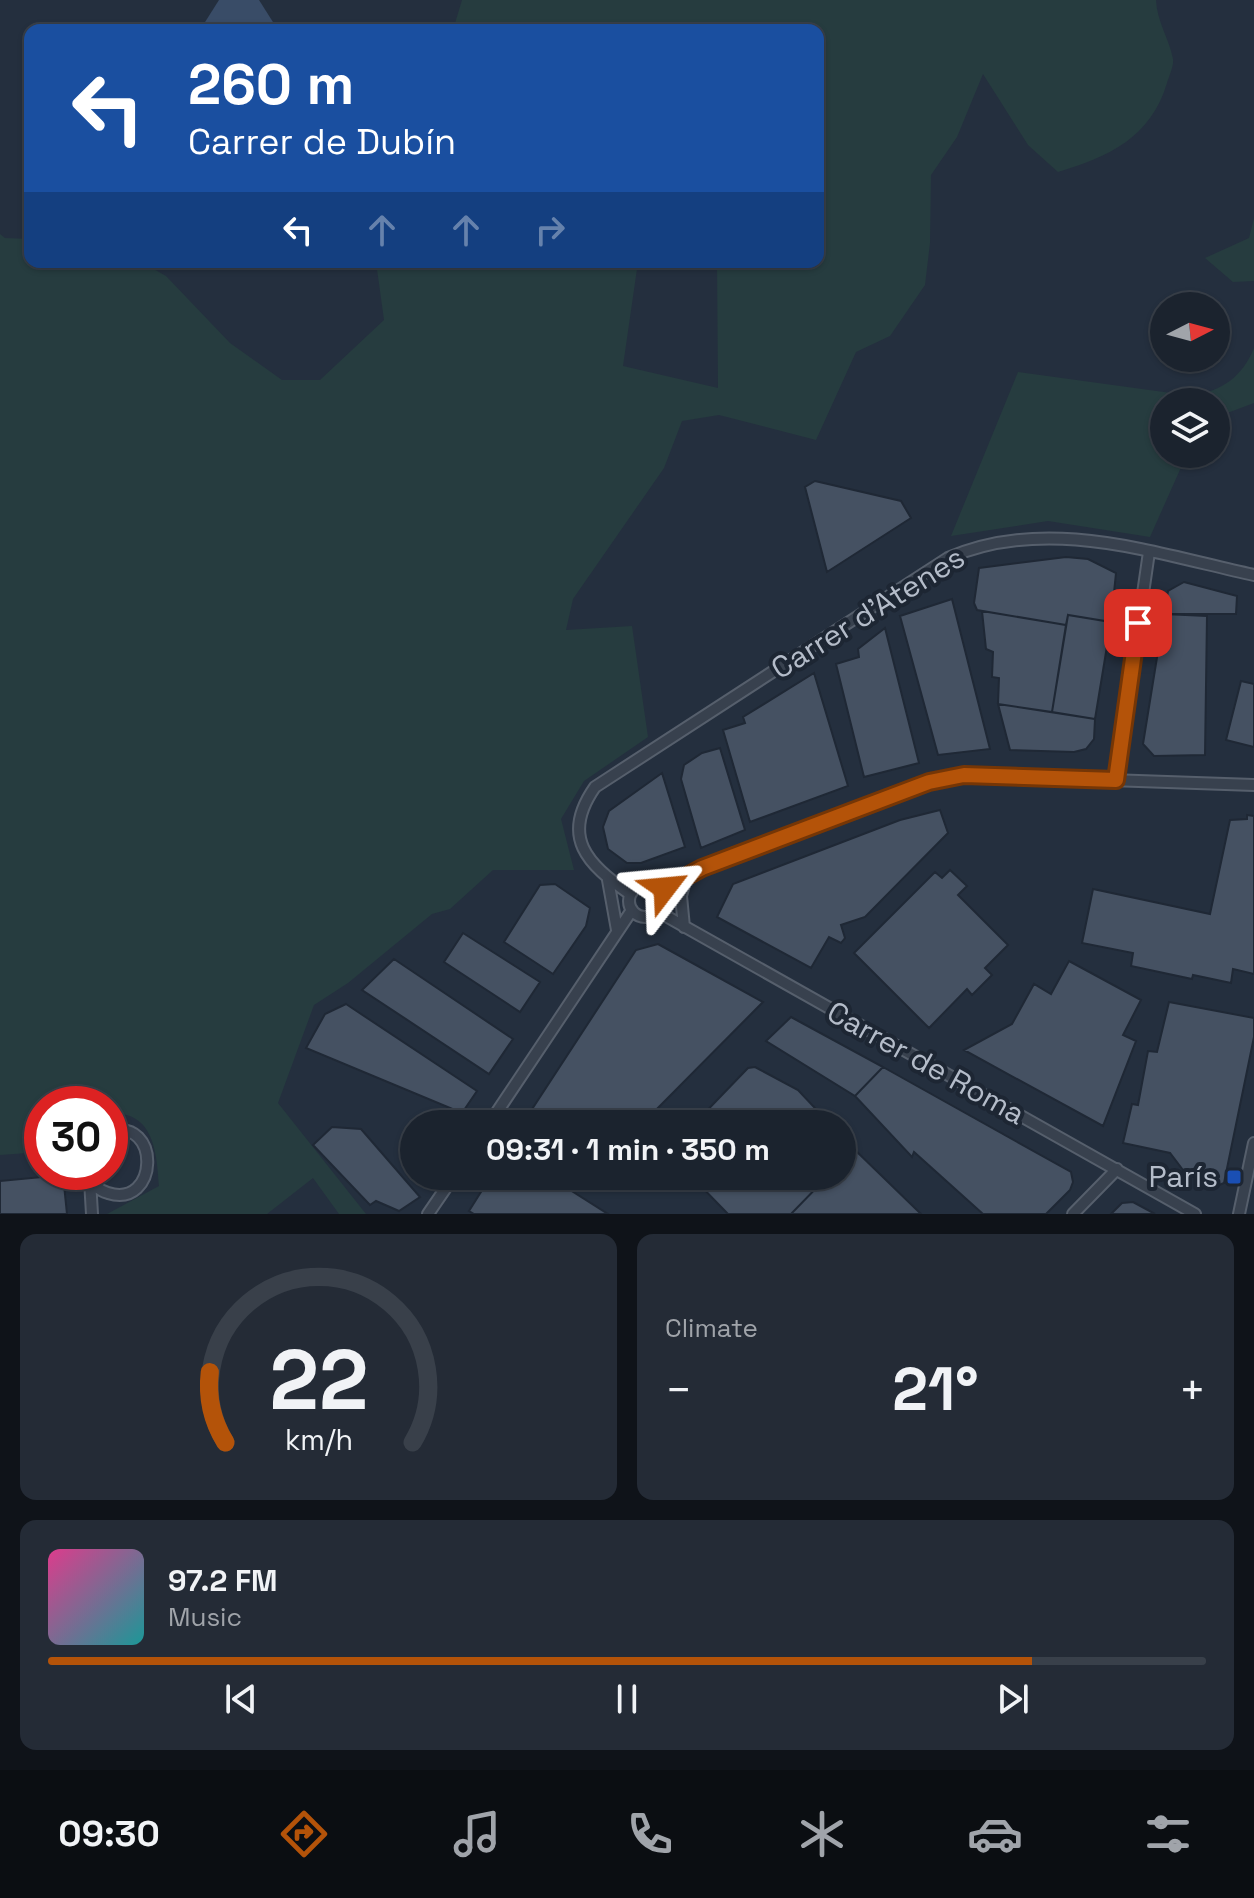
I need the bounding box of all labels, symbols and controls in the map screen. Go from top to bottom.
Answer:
text: 260 m [188,49,354,120]
icon: left [56,56,160,160]
text: Carrer de Dubín [188,119,456,165]
icon: left [276,208,320,252]
icon: ahead [360,208,404,252]
icon: ahead [444,208,488,252]
icon: right [528,208,572,252]
north arrow [1150,292,1230,372]
map controls [1150,292,1230,468]
button: layers [1150,388,1230,468]
street label: Carrer d'Atenes [764,537,972,688]
pin [1104,589,1172,657]
icon: arrive [1116,601,1160,645]
position arrow [623,846,707,930]
street label: Carrer de Roma [820,992,1032,1133]
speed limit sign: 30 [24,1086,128,1190]
text: 09:31 · 1 min · 350 m [486,1130,770,1169]
place label: París [1149,1157,1218,1196]
marker: París [1225,1168,1243,1186]
text: Climate [665,1311,758,1345]
text: 22 [269,1327,368,1433]
text: 21° [892,1351,979,1428]
text: − [665,1362,692,1418]
text: + [1179,1362,1206,1418]
text: km/h [284,1422,353,1458]
text: 97.2 FM [168,1561,277,1600]
text: Music [168,1600,242,1634]
icon: previous [219,1677,263,1721]
icon: pause [605,1677,649,1721]
icon: next [991,1677,1035,1721]
icon: directions [276,1806,332,1862]
icon: music [449,1806,505,1862]
icon: phone [622,1806,678,1862]
icon: climate [794,1806,850,1862]
icon: car [967,1806,1023,1862]
icon: filters [1140,1806,1196,1862]
text: 09:30 [58,1811,160,1857]

